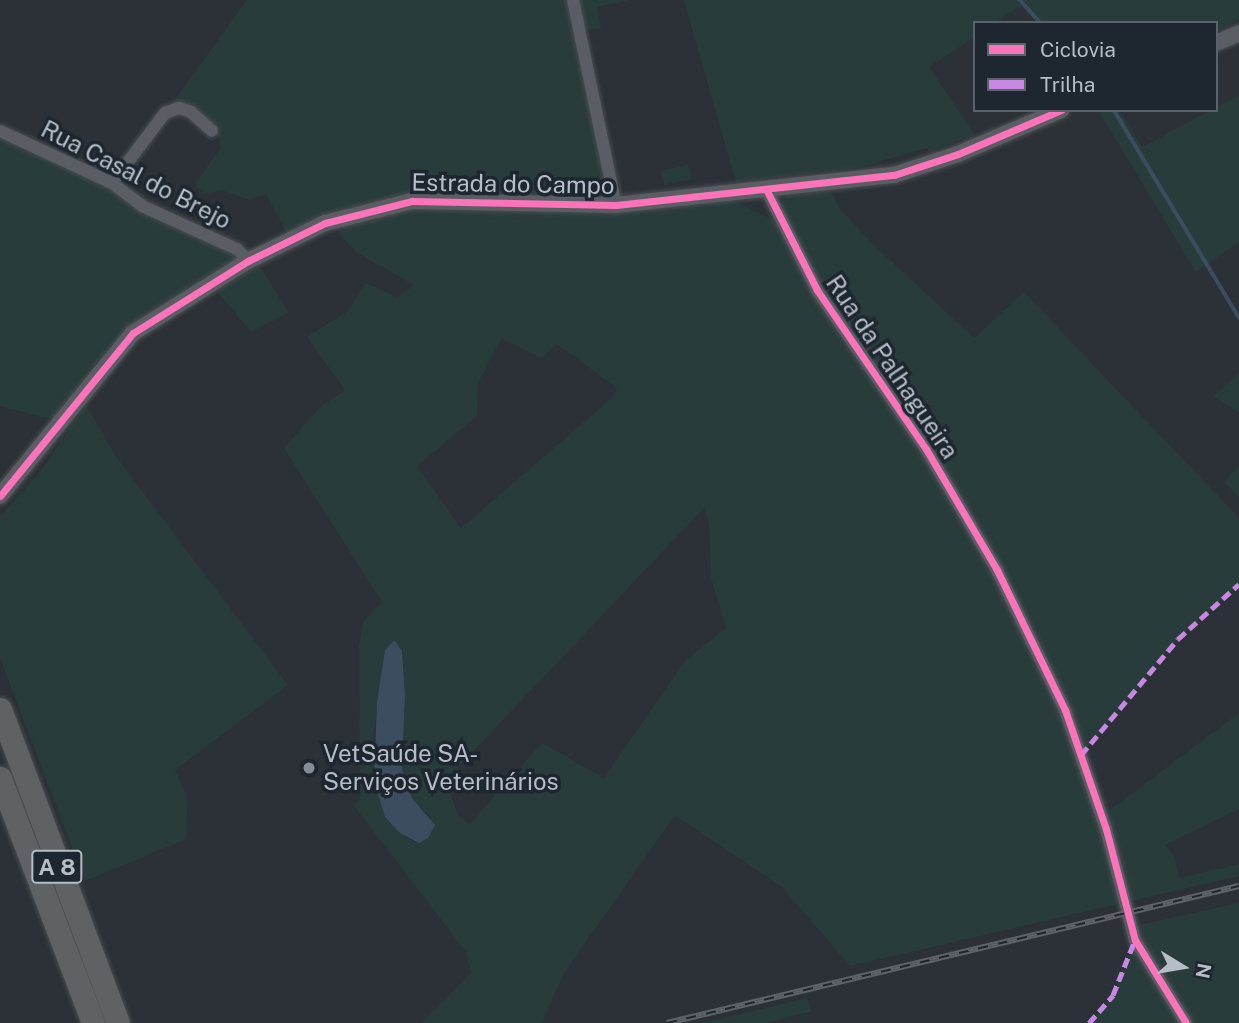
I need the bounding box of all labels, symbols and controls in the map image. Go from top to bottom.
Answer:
legend [973,21,1218,112]
text: Ciclovia [1040,37,1116,62]
text: Trilha [1040,72,1095,97]
street label: Rua Casal do Brejo [36,115,236,235]
street label: Estrada do Campo [411,168,615,200]
street label: Rua da Palhagueira [820,270,964,464]
place label: VetSaúde SA- Serviços Veterinários [323,740,559,796]
marker: VetSaúde SA- Serviços Veterinários [301,760,317,776]
road number: A 8 [31,848,83,887]
north arrow [1148,932,1218,1002]
text: N [1191,962,1216,980]

